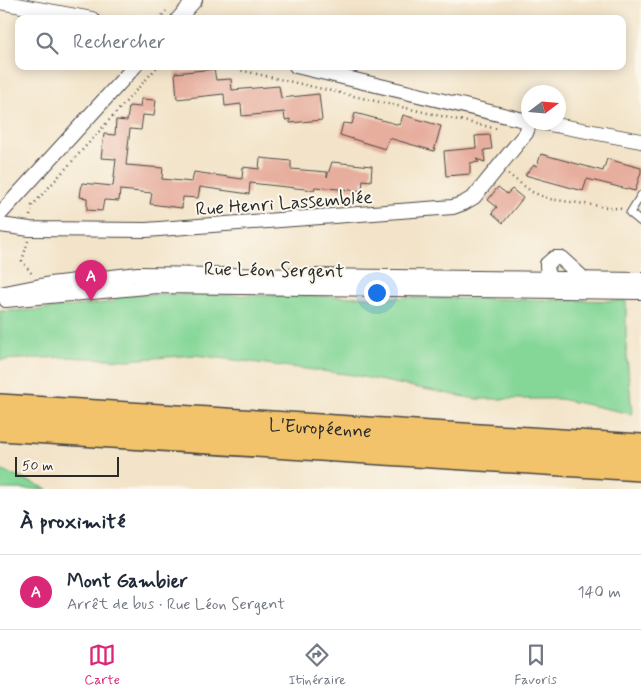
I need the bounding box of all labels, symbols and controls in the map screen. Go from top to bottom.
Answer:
search box [15,15,626,70]
icon: search [33,29,61,57]
text: Rechercher [73,30,165,55]
north arrow [521,85,566,130]
street label: Rue Henri Lassemblée [195,185,373,222]
street label: Rue Léon Sergent [203,257,344,285]
pin: A [75,260,107,301]
your location [364,280,390,306]
street label: L'Européenne [268,413,373,444]
scale bar [15,454,119,477]
text: 50 m [22,457,53,475]
text: À proximité [20,508,126,536]
text: Mont Gambier [67,569,188,594]
text: A [31,582,41,603]
text: 140 m [577,582,621,603]
text: Arrêt de bus · Rue Léon Sergent [67,594,285,615]
tab: Carte [84,641,120,689]
tab: Itinéraire [288,641,346,689]
tab: Favoris [514,641,557,689]

